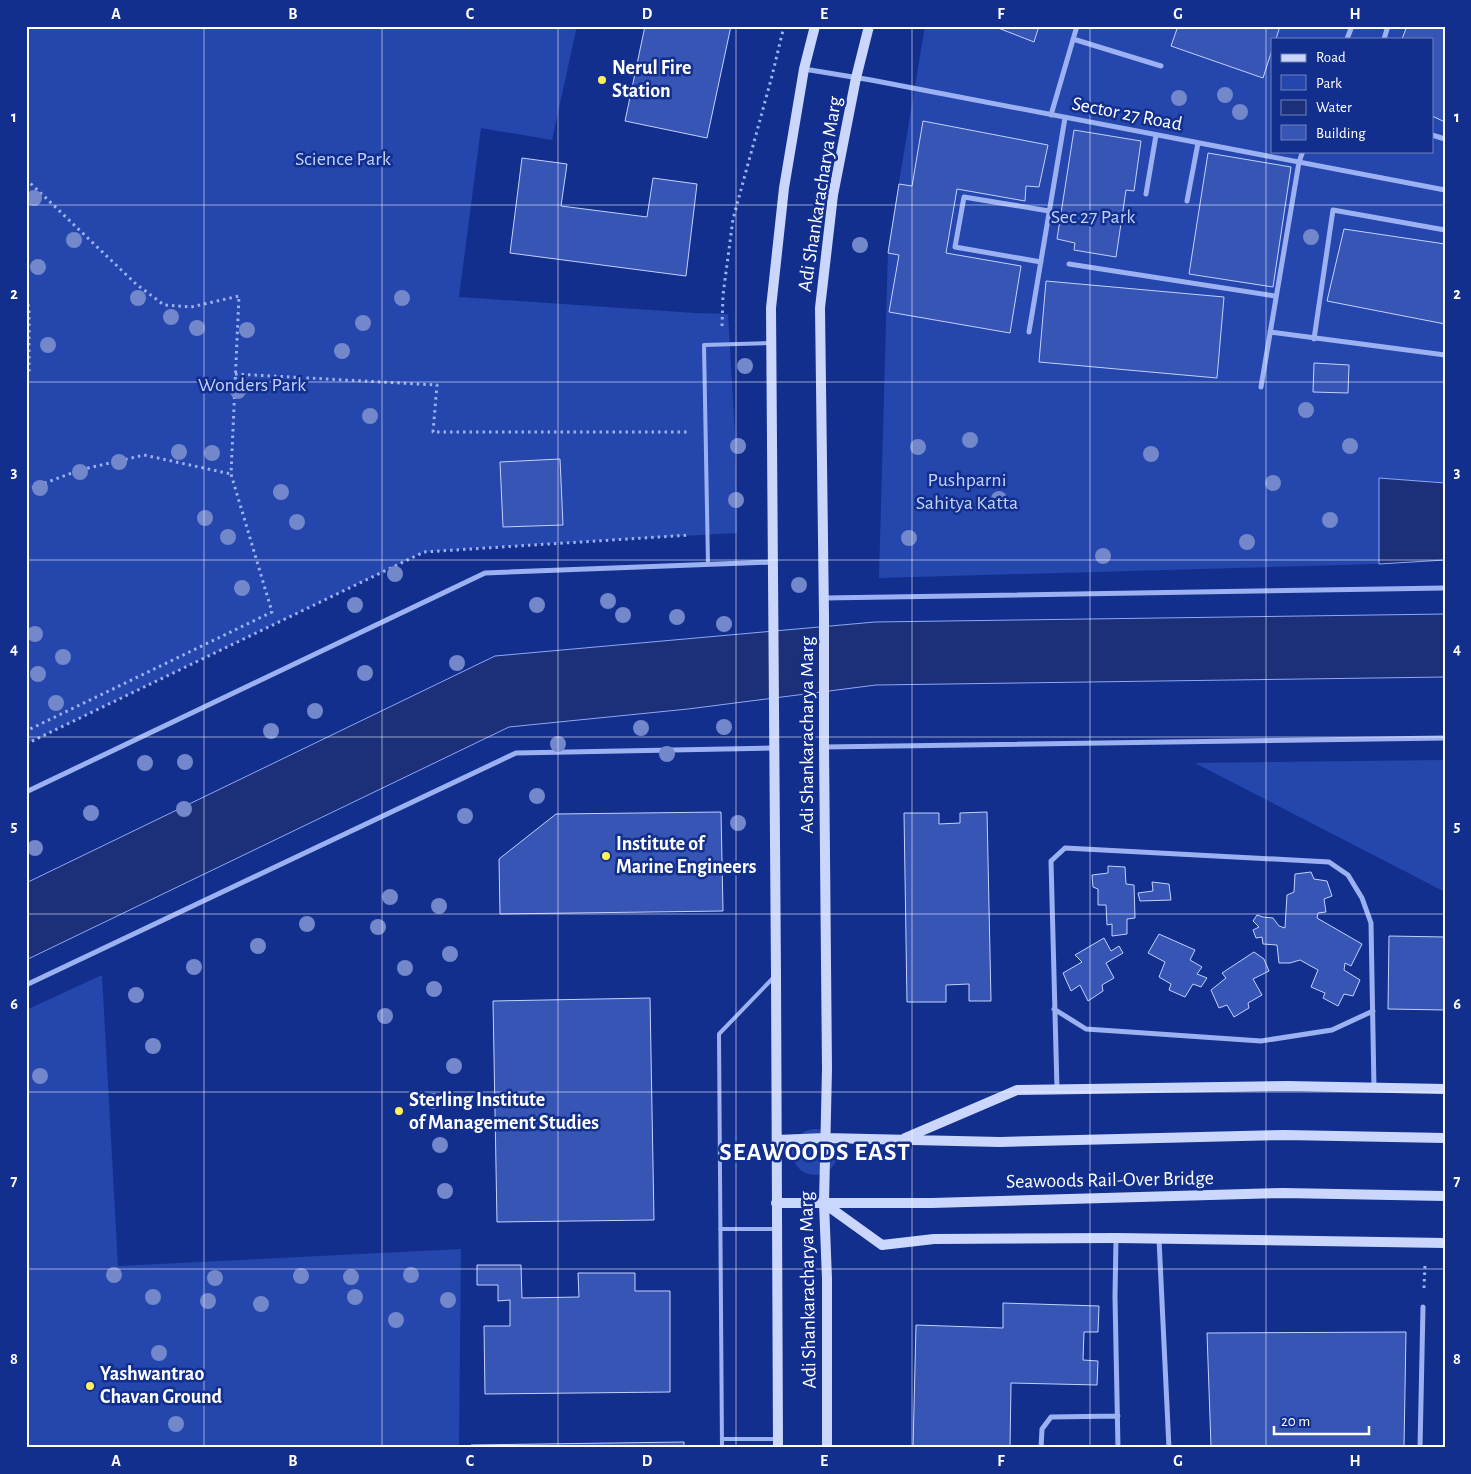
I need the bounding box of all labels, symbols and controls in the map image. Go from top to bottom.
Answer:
text: A [111,6,121,22]
text: B [288,6,298,22]
text: C [466,6,475,22]
text: D [642,6,653,22]
text: E [820,6,828,22]
text: F [997,6,1005,22]
text: G [1173,6,1183,22]
text: H [1349,6,1361,22]
legend [1271,38,1434,152]
text: Road [1316,50,1346,65]
place label: Nerul Fire Station [612,58,691,101]
marker: Nerul Fire Station [596,74,608,86]
text: Park [1316,76,1342,91]
street label: Sector 27 Road [1070,94,1184,134]
street label: Adi Shankaracharya Marg [795,95,845,293]
text: Water [1316,100,1352,115]
text: 1 [11,109,17,125]
text: 1 [1454,109,1460,125]
text: Building [1316,126,1366,141]
park label: Science Park [295,149,391,169]
park label: Sec 27 Park [1051,207,1135,227]
text: 2 [10,286,18,302]
text: 2 [1453,286,1461,302]
park label: Wonders Park [198,375,306,395]
text: 3 [11,464,18,480]
text: 3 [1454,464,1461,480]
park label: Pushparni Sahitya Katta [916,470,1018,513]
street label: Adi Shankaracharya Marg [797,636,817,834]
text: 4 [10,641,18,657]
text: 4 [1453,641,1461,657]
text: 5 [11,818,18,834]
text: 5 [1454,818,1461,834]
place label: Institute of Marine Engineers [616,834,757,877]
marker: Institute of Marine Engineers [600,850,612,862]
text: 6 [10,996,18,1012]
text: 6 [1453,996,1461,1012]
place label: Sterling Institute of Management Studies [409,1090,599,1133]
marker: Sterling Institute of Management Studies [393,1105,405,1117]
district label: SEAWOODS EAST [719,1140,911,1165]
street label: Seawoods Rail-Over Bridge [1006,1168,1214,1192]
text: 7 [11,1173,18,1189]
text: 7 [1454,1173,1461,1189]
street label: Adi Shankaracharya Marg [796,1191,820,1389]
text: 8 [10,1351,18,1367]
text: 8 [1453,1351,1461,1367]
place label: Yashwantrao Chavan Ground [100,1364,223,1407]
marker: Yashwantrao Chavan Ground [84,1380,96,1392]
scale bar [1274,1404,1368,1436]
text: 20 m [1281,1414,1310,1429]
text: A [111,1453,121,1469]
text: B [288,1453,298,1469]
text: C [466,1453,475,1469]
text: D [642,1453,653,1469]
text: E [820,1453,828,1469]
text: F [997,1453,1005,1469]
text: G [1173,1453,1183,1469]
text: H [1349,1453,1361,1469]

